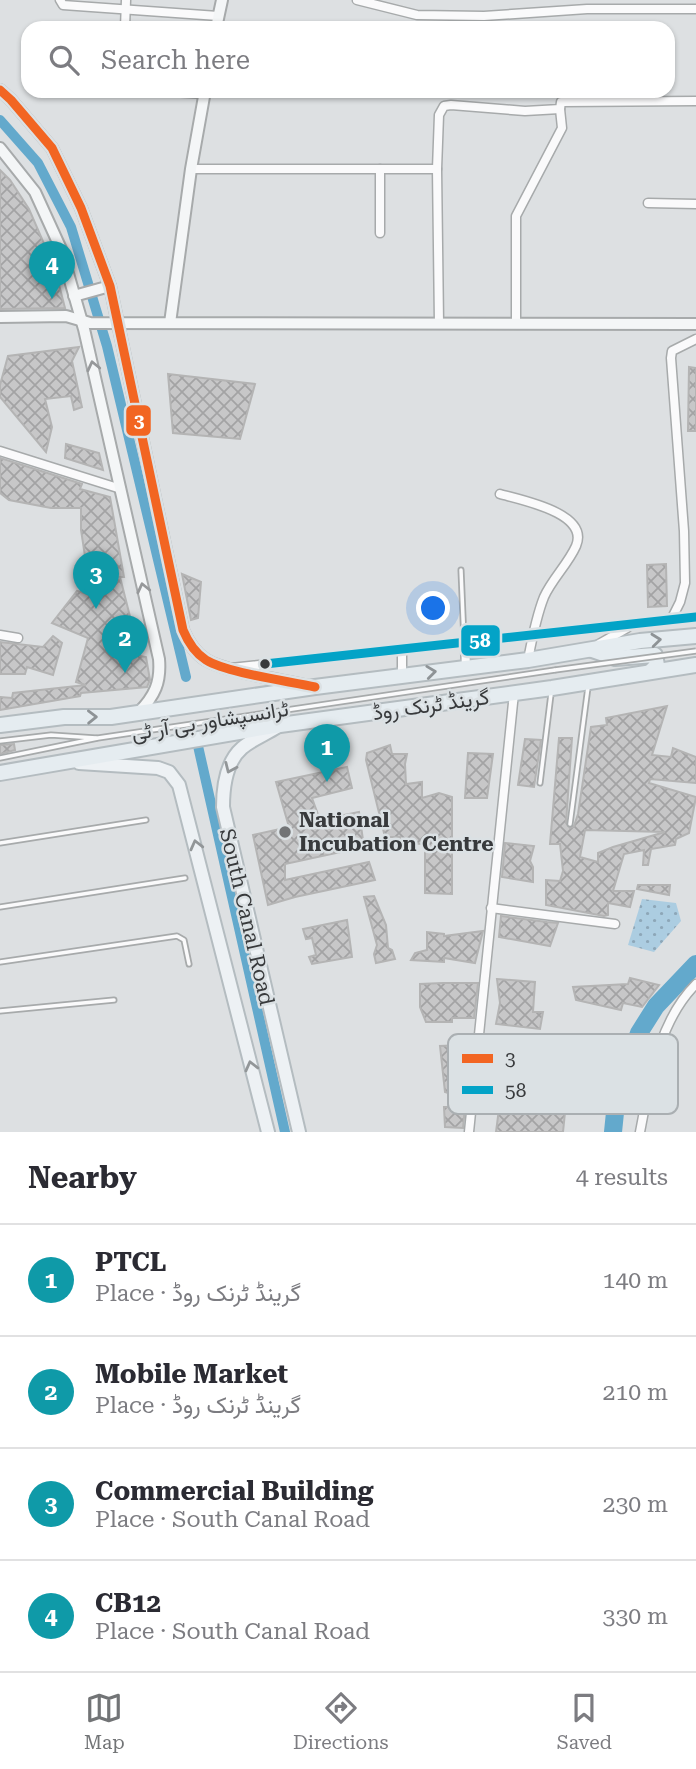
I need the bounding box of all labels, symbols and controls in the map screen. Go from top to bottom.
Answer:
search box [21,21,675,98]
icon: search [45,41,83,79]
text: Search here [101,45,250,75]
pin: 4 [29,241,75,299]
one-way arrow [86,360,101,372]
line badge: 3 [125,404,152,437]
text: 3 [134,409,145,432]
pin: 3 [73,551,119,609]
one-way arrow [137,582,151,594]
your location [416,591,450,625]
pin: 2 [102,615,148,673]
line badge: 58 [460,624,501,657]
text: 58 [469,629,491,652]
one-way arrow [650,632,662,647]
unlabelled marker [258,657,272,671]
one-way arrow [425,664,437,679]
street label: گرینڈ ٹرنک روڈ [371,685,491,726]
street label: ٹرانسپشاور بی آر ٹی [130,697,290,747]
one-way arrow [87,710,98,725]
pin: 1 [304,724,350,782]
one-way arrow [224,761,238,774]
place label: National Incubation Centre [299,808,494,856]
marker: National Incubation Centre [277,824,293,840]
street label: South Canal Road [215,826,279,1008]
one-way arrow [190,839,204,851]
legend [448,1034,678,1114]
text: 3 [505,1047,516,1070]
one-way arrow [245,1060,259,1072]
text: 58 [505,1079,526,1102]
text: Nearby [28,1160,137,1195]
text: 4 results [576,1164,668,1191]
text: PTCL [95,1247,166,1277]
text: 1 [45,1267,57,1294]
text: 140 m [603,1267,668,1294]
text: Place · گرینڈ ٹرنک روڈ [95,1280,301,1307]
text: Mobile Market [95,1359,288,1389]
text: 2 [45,1379,57,1406]
text: 210 m [603,1379,668,1406]
text: Place · گرینڈ ٹرنک روڈ [95,1392,301,1419]
text: Commercial Building [95,1476,374,1506]
text: 3 [45,1491,57,1518]
text: 230 m [603,1491,668,1518]
text: Place · South Canal Road [95,1506,370,1533]
text: CB12 [95,1588,161,1618]
text: 4 [45,1603,57,1630]
text: 330 m [603,1603,668,1630]
text: Place · South Canal Road [95,1618,370,1645]
tab: Map [84,1689,125,1754]
tab: Directions [293,1689,389,1754]
tab: Saved [557,1689,612,1754]

